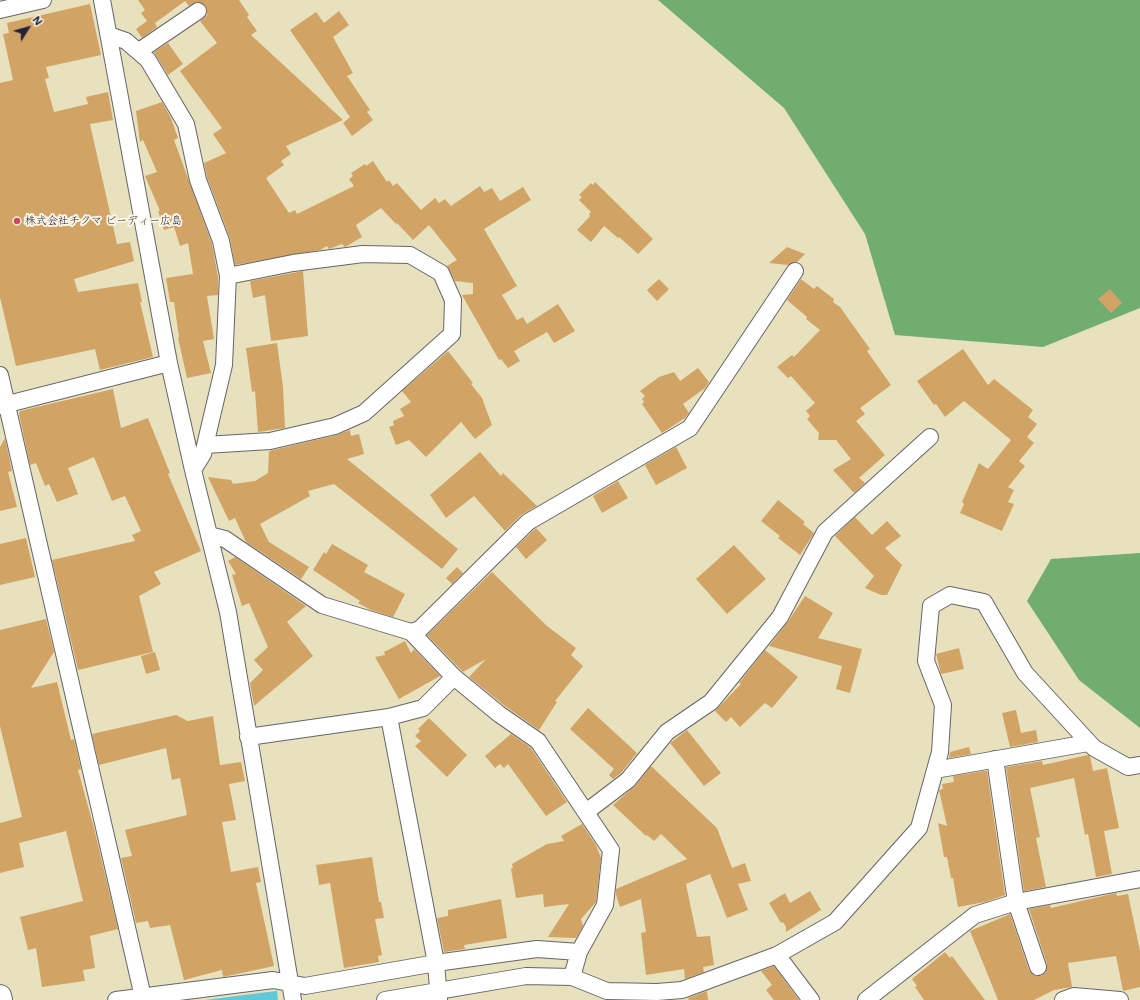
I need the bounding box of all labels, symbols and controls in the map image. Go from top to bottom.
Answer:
north arrow [8,8,48,48]
text: N [29,13,46,28]
place label: 株式会社チクマ ピーディー広島 [25,214,182,228]
marker: 株式会社チクマ ピーディー広島 [12,216,22,226]

